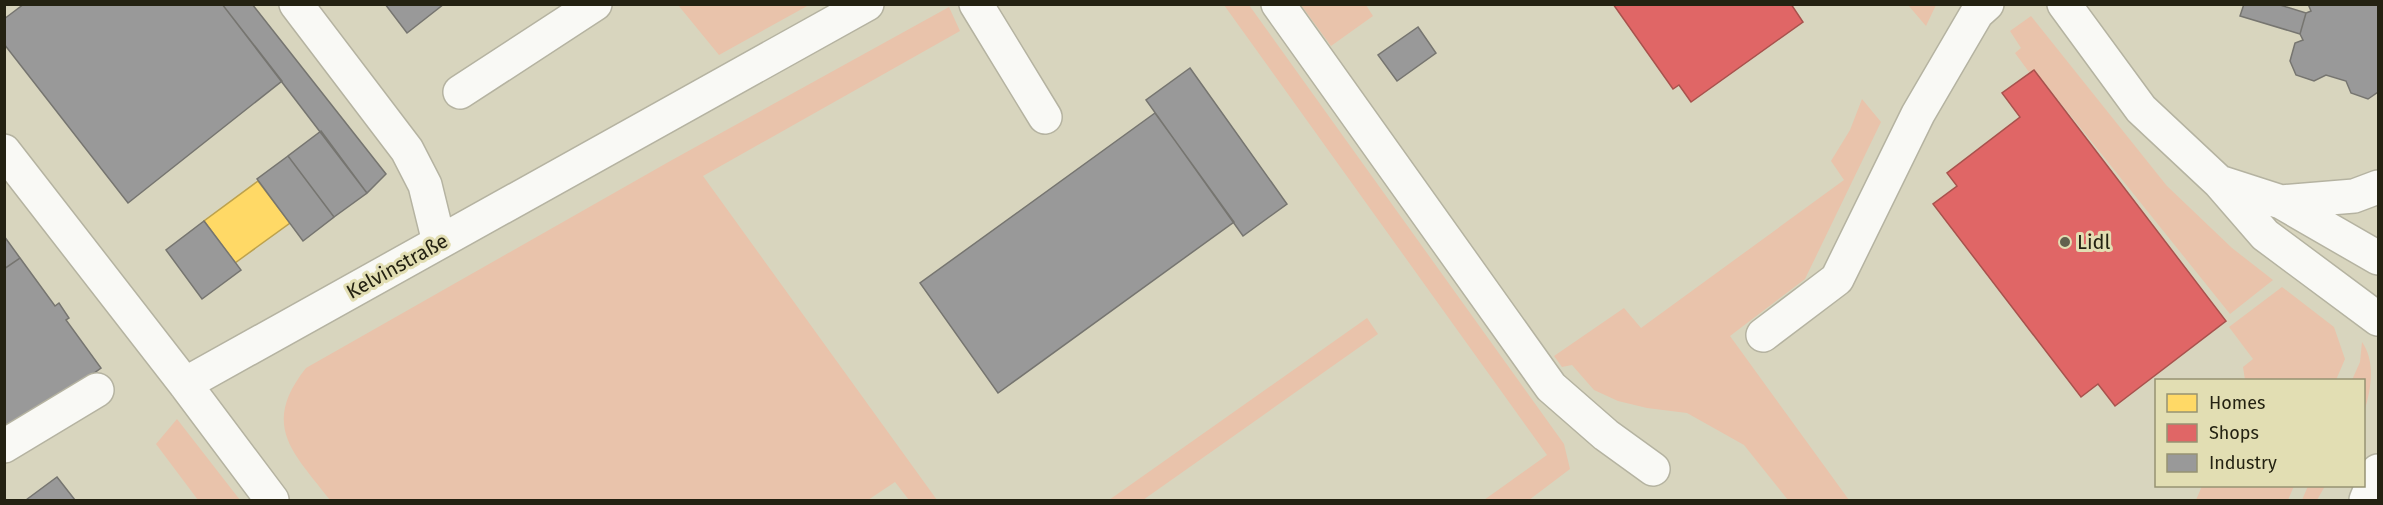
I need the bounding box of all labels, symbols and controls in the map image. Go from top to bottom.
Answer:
street label: Kelvinstraße [342,228,452,304]
place label: Lidl [2077,230,2111,254]
marker: Lidl [2058,235,2072,249]
legend [2155,379,2365,487]
text: Homes [2209,392,2265,414]
text: Shops [2209,422,2259,444]
text: Industry [2209,452,2277,474]

